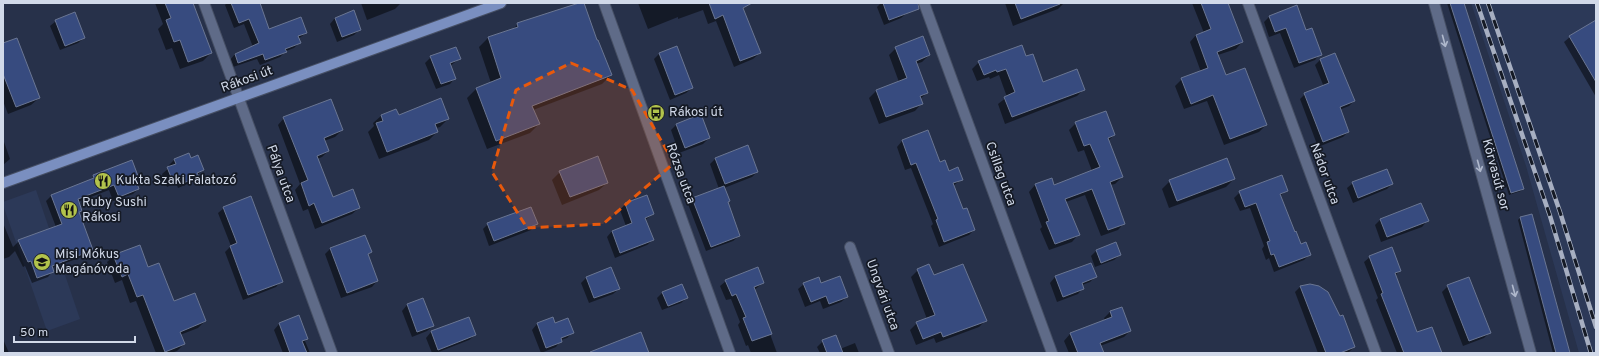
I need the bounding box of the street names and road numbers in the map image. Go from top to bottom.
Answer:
street label: Rákosi út [219,63,275,97]
street label: Körvasút sor [1478,137,1512,213]
street label: Csillag utca [981,140,1019,208]
street label: Nádor utca [1306,141,1342,207]
street label: Rózsa utca [662,142,698,206]
street label: Pálya utca [262,143,298,205]
street label: Ungvári utca [862,257,902,333]

